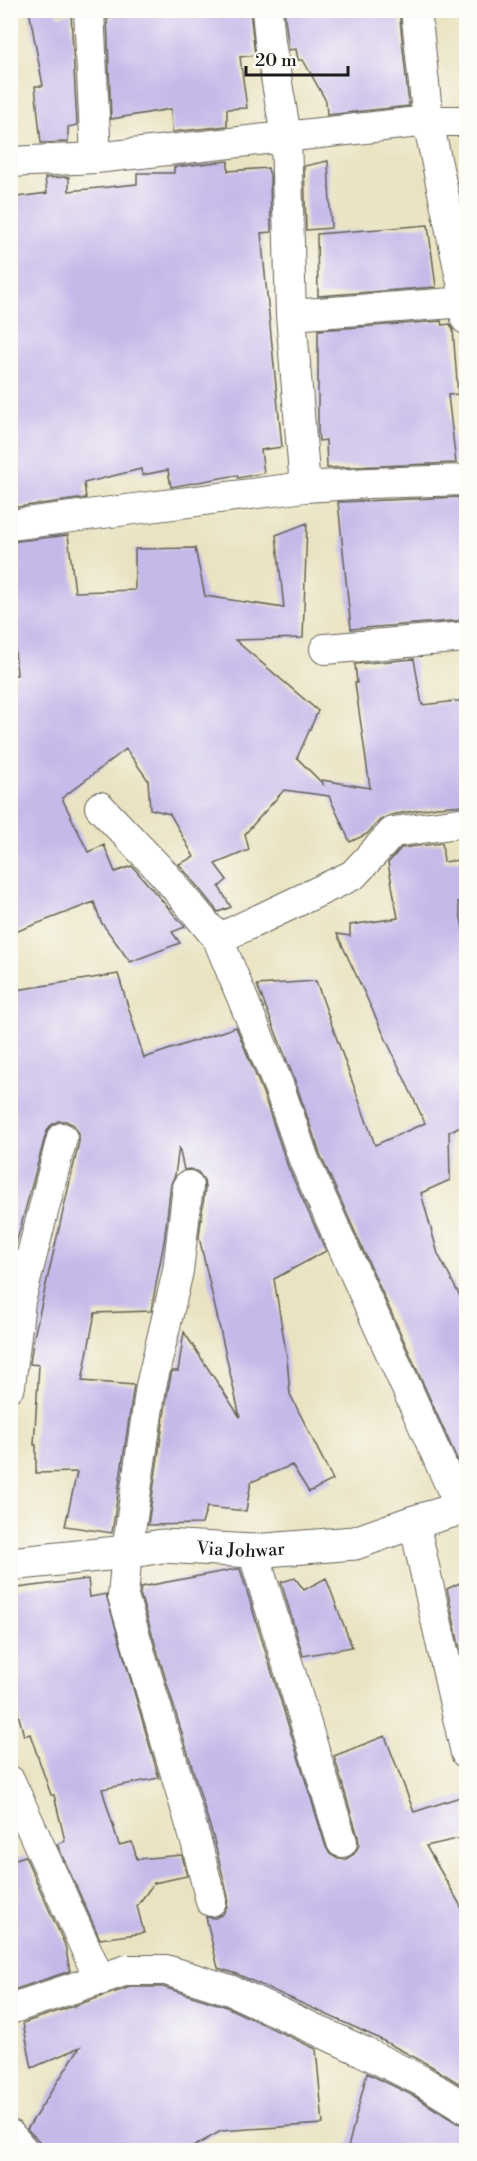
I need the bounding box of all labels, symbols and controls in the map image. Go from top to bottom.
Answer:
scale bar [246,39,348,77]
text: 20 m [255,49,297,72]
street label: Via Johwar [195,1536,286,1563]

